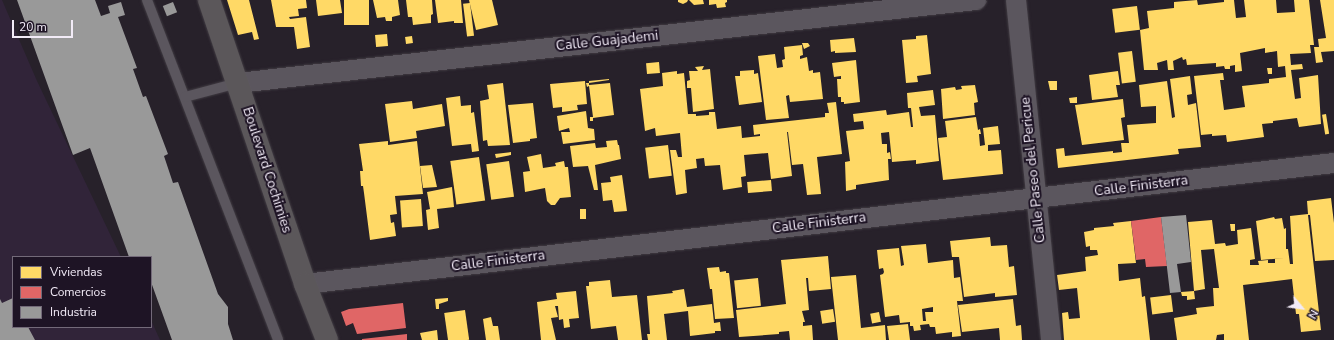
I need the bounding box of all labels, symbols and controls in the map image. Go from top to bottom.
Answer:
scale bar [14,12,75,38]
text: 20 m [19,19,47,35]
street label: Calle Guajademi [555,27,659,55]
street label: Calle Paseo del Pericue [1017,96,1049,244]
street label: Boulevard Cochimies [239,105,295,235]
street label: Calle Finisterra [1093,172,1189,200]
street label: Calle Finisterra [771,209,867,237]
street label: Calle Finisterra [450,247,546,275]
legend [12,256,152,328]
text: Viviendas [50,264,102,280]
text: Comercios [50,284,106,300]
north arrow [1282,288,1322,328]
text: Industria [50,304,97,320]
text: N [1304,307,1321,321]

